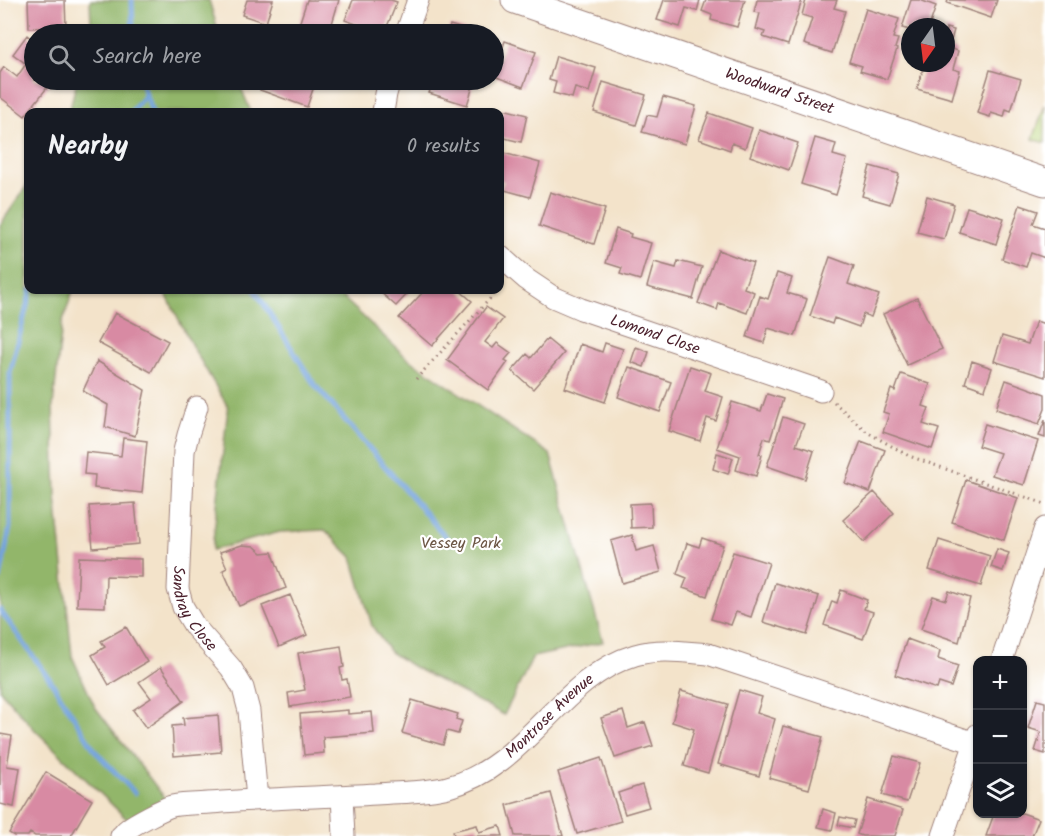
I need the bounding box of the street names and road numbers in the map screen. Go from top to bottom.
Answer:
street label: Woodward Street [722,61,838,121]
street label: Lomond Close [607,307,704,361]
street label: Sandray Close [165,565,224,657]
street label: Montrose Avenue [499,667,599,765]

